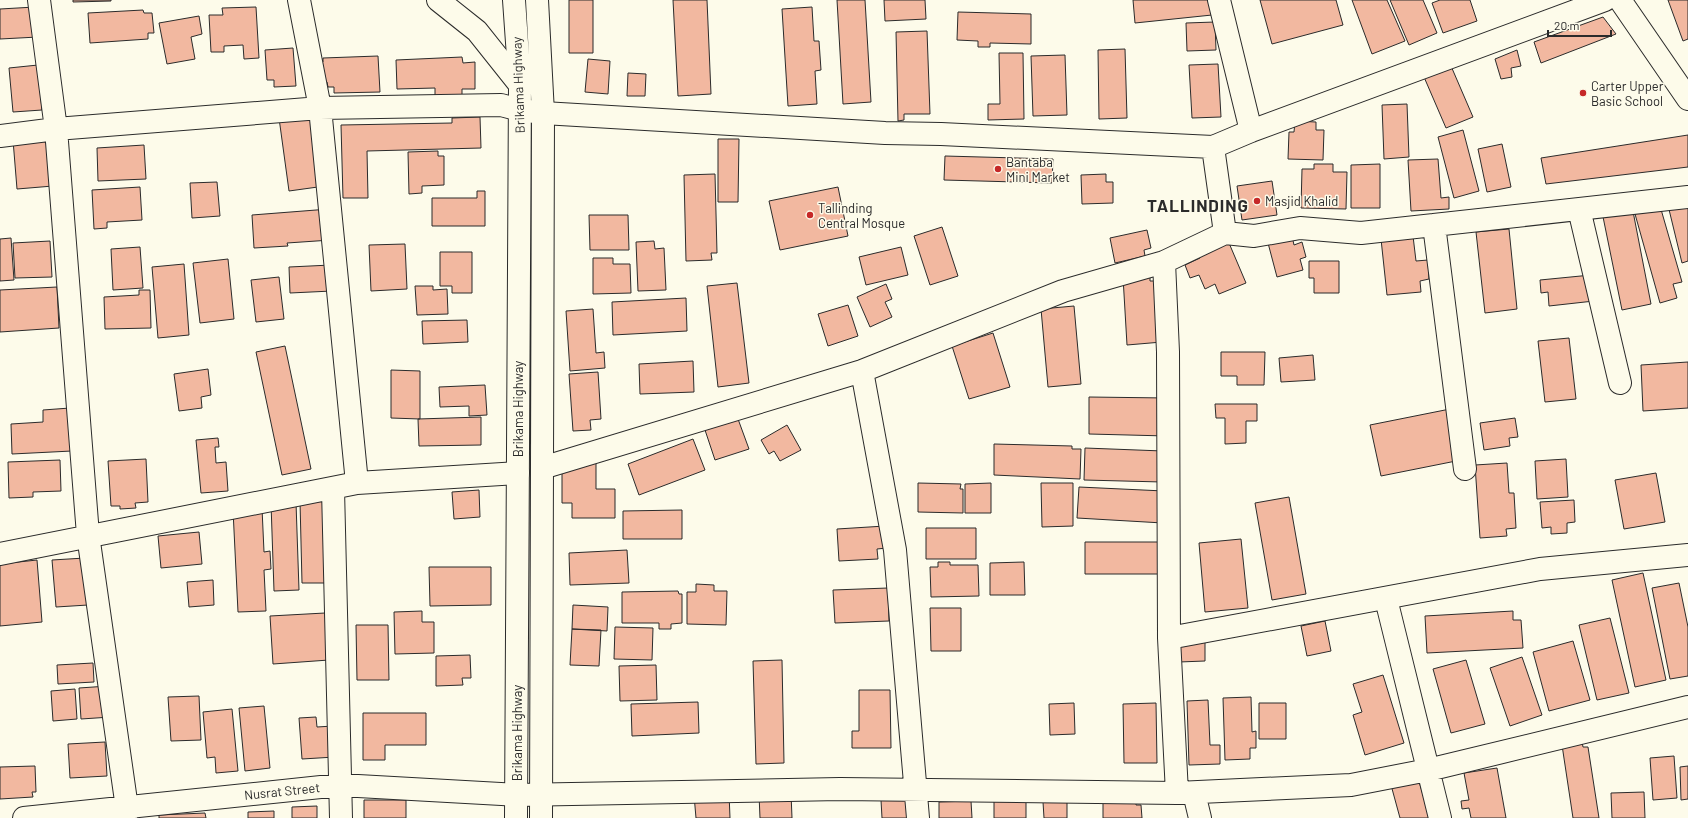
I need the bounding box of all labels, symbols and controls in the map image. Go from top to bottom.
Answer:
scale bar [1548,12,1611,38]
text: 20 m [1554,18,1580,32]
street label: Brikama Highway [508,36,528,134]
place label: Carter Upper Basic School [1591,78,1664,109]
marker: Carter Upper Basic School [1578,88,1588,98]
place label: Bantaba Mini Market [1006,154,1070,185]
marker: Bantaba Mini Market [993,164,1003,174]
place label: Masjid Khalid [1265,193,1338,209]
district label: TALLINDING [1147,195,1249,215]
marker: Masjid Khalid [1252,196,1262,206]
place label: Tallinding Central Mosque [818,200,905,231]
marker: Tallinding Central Mosque [805,210,815,220]
street label: Brikama Highway [510,361,526,457]
street label: Brikama Highway [509,685,525,781]
street label: Nusrat Street [243,779,321,803]

